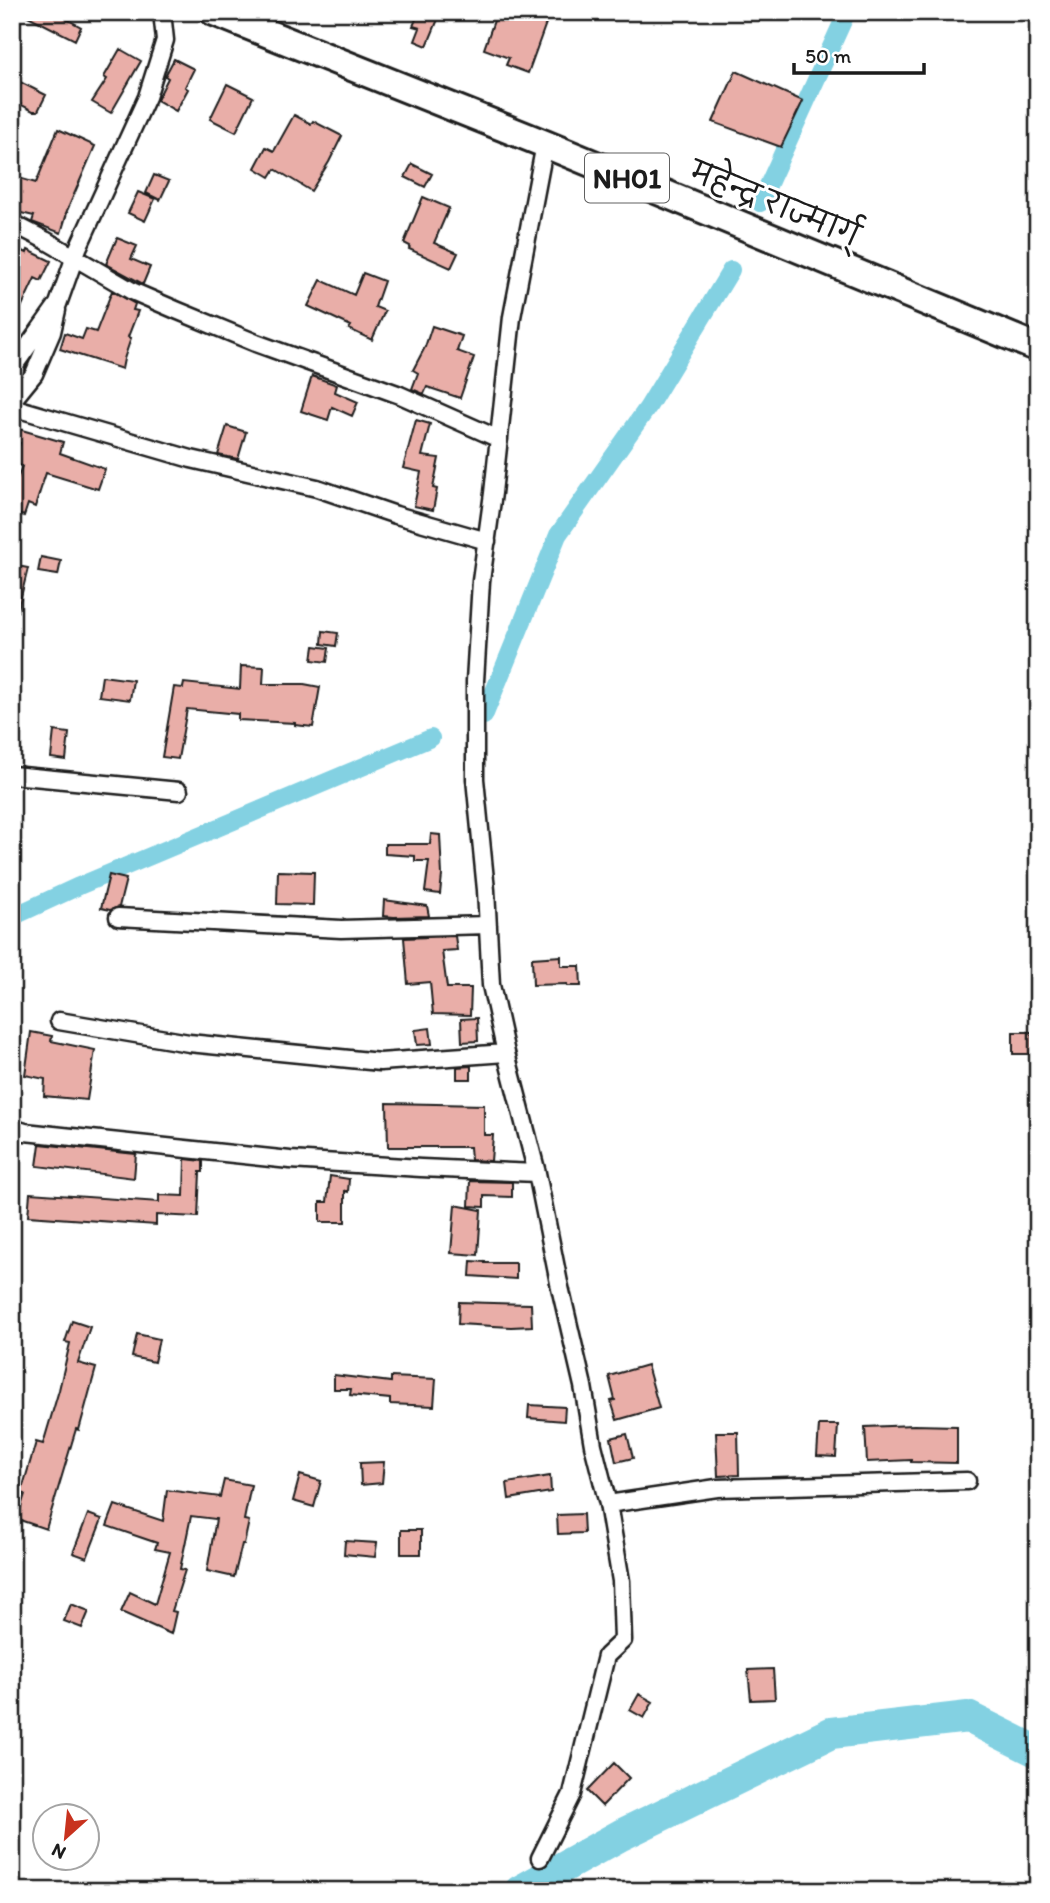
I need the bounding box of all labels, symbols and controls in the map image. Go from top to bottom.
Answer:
scale bar [794,32,924,76]
text: 50 m [805,43,852,68]
street label: महेन्द्र राज्मार्ग् [681,146,869,259]
road number: NH01 [585,154,669,202]
north arrow [32,1801,102,1871]
text: N [48,1839,69,1865]

